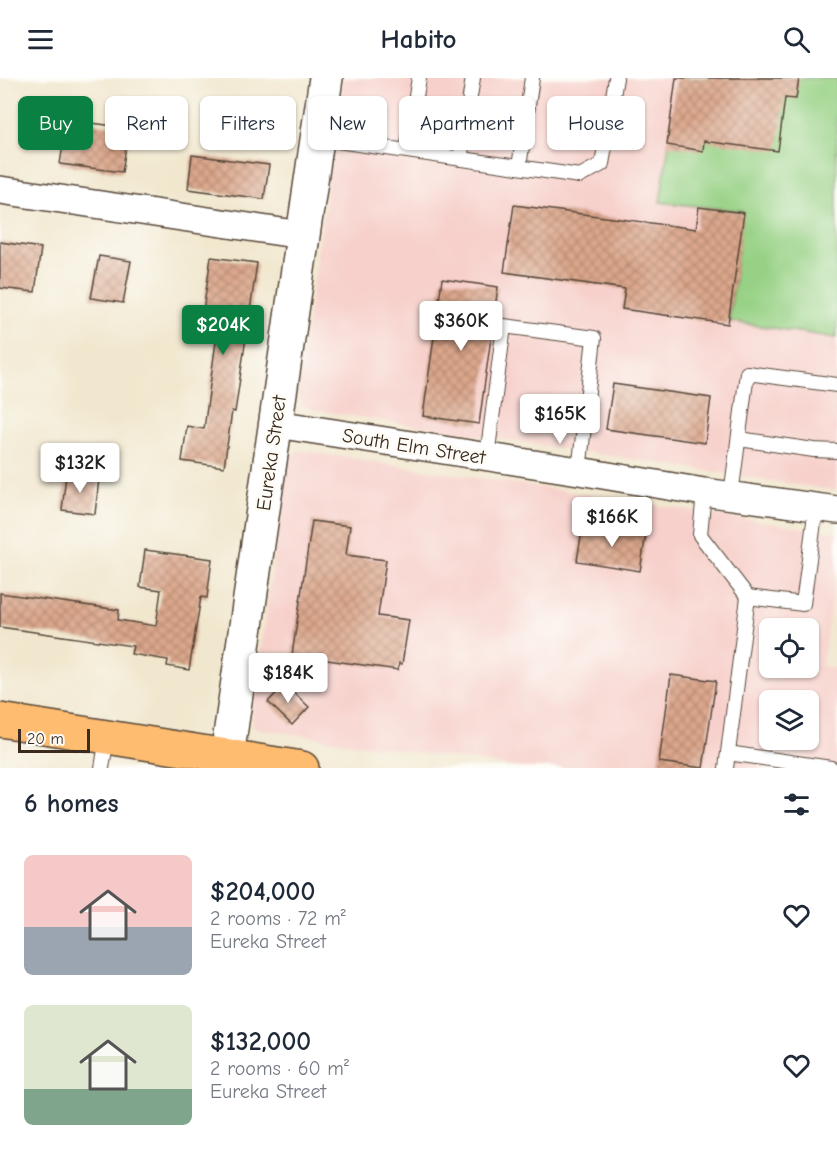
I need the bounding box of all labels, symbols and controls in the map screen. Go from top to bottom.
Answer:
icon: menu [24,23,57,56]
icon: search [780,23,813,56]
text: Habito [381,24,456,55]
chip: Buy [18,96,93,150]
chip: Rent [105,96,188,150]
chip: Filters [200,96,296,150]
chip: New [308,96,387,150]
chip: Apartment [399,96,535,150]
chip: House [547,96,645,150]
pin: $360K [419,301,503,352]
pin: $204K [181,305,265,356]
text: $360K [433,309,489,332]
text: $204K [196,313,250,336]
street label: Eureka Street [252,393,291,512]
pin: $165K [518,394,602,445]
text: $165K [534,402,586,425]
street label: South Elm Street [341,424,488,469]
pin: $132K [38,443,122,494]
text: $132K [55,451,105,474]
pin: $166K [570,497,654,548]
text: $166K [586,505,638,528]
map controls [759,618,819,750]
button: locate [759,618,819,678]
pin: $184K [246,653,330,704]
text: $184K [263,661,313,684]
button: layers [759,690,819,750]
scale bar [18,726,90,754]
text: 20 m [27,730,64,748]
icon: filters [780,788,813,821]
text: 6 homes [24,789,119,819]
text: $204,000 [210,877,315,907]
icon: home [72,879,144,951]
icon: heart [780,899,813,932]
text: 2 rooms · 72 m² [210,907,346,930]
text: Eureka Street [210,930,326,953]
text: $132,000 [210,1027,311,1057]
icon: home [72,1029,144,1101]
icon: heart [780,1049,813,1082]
text: 2 rooms · 60 m² [210,1057,349,1080]
text: Eureka Street [210,1080,326,1103]

